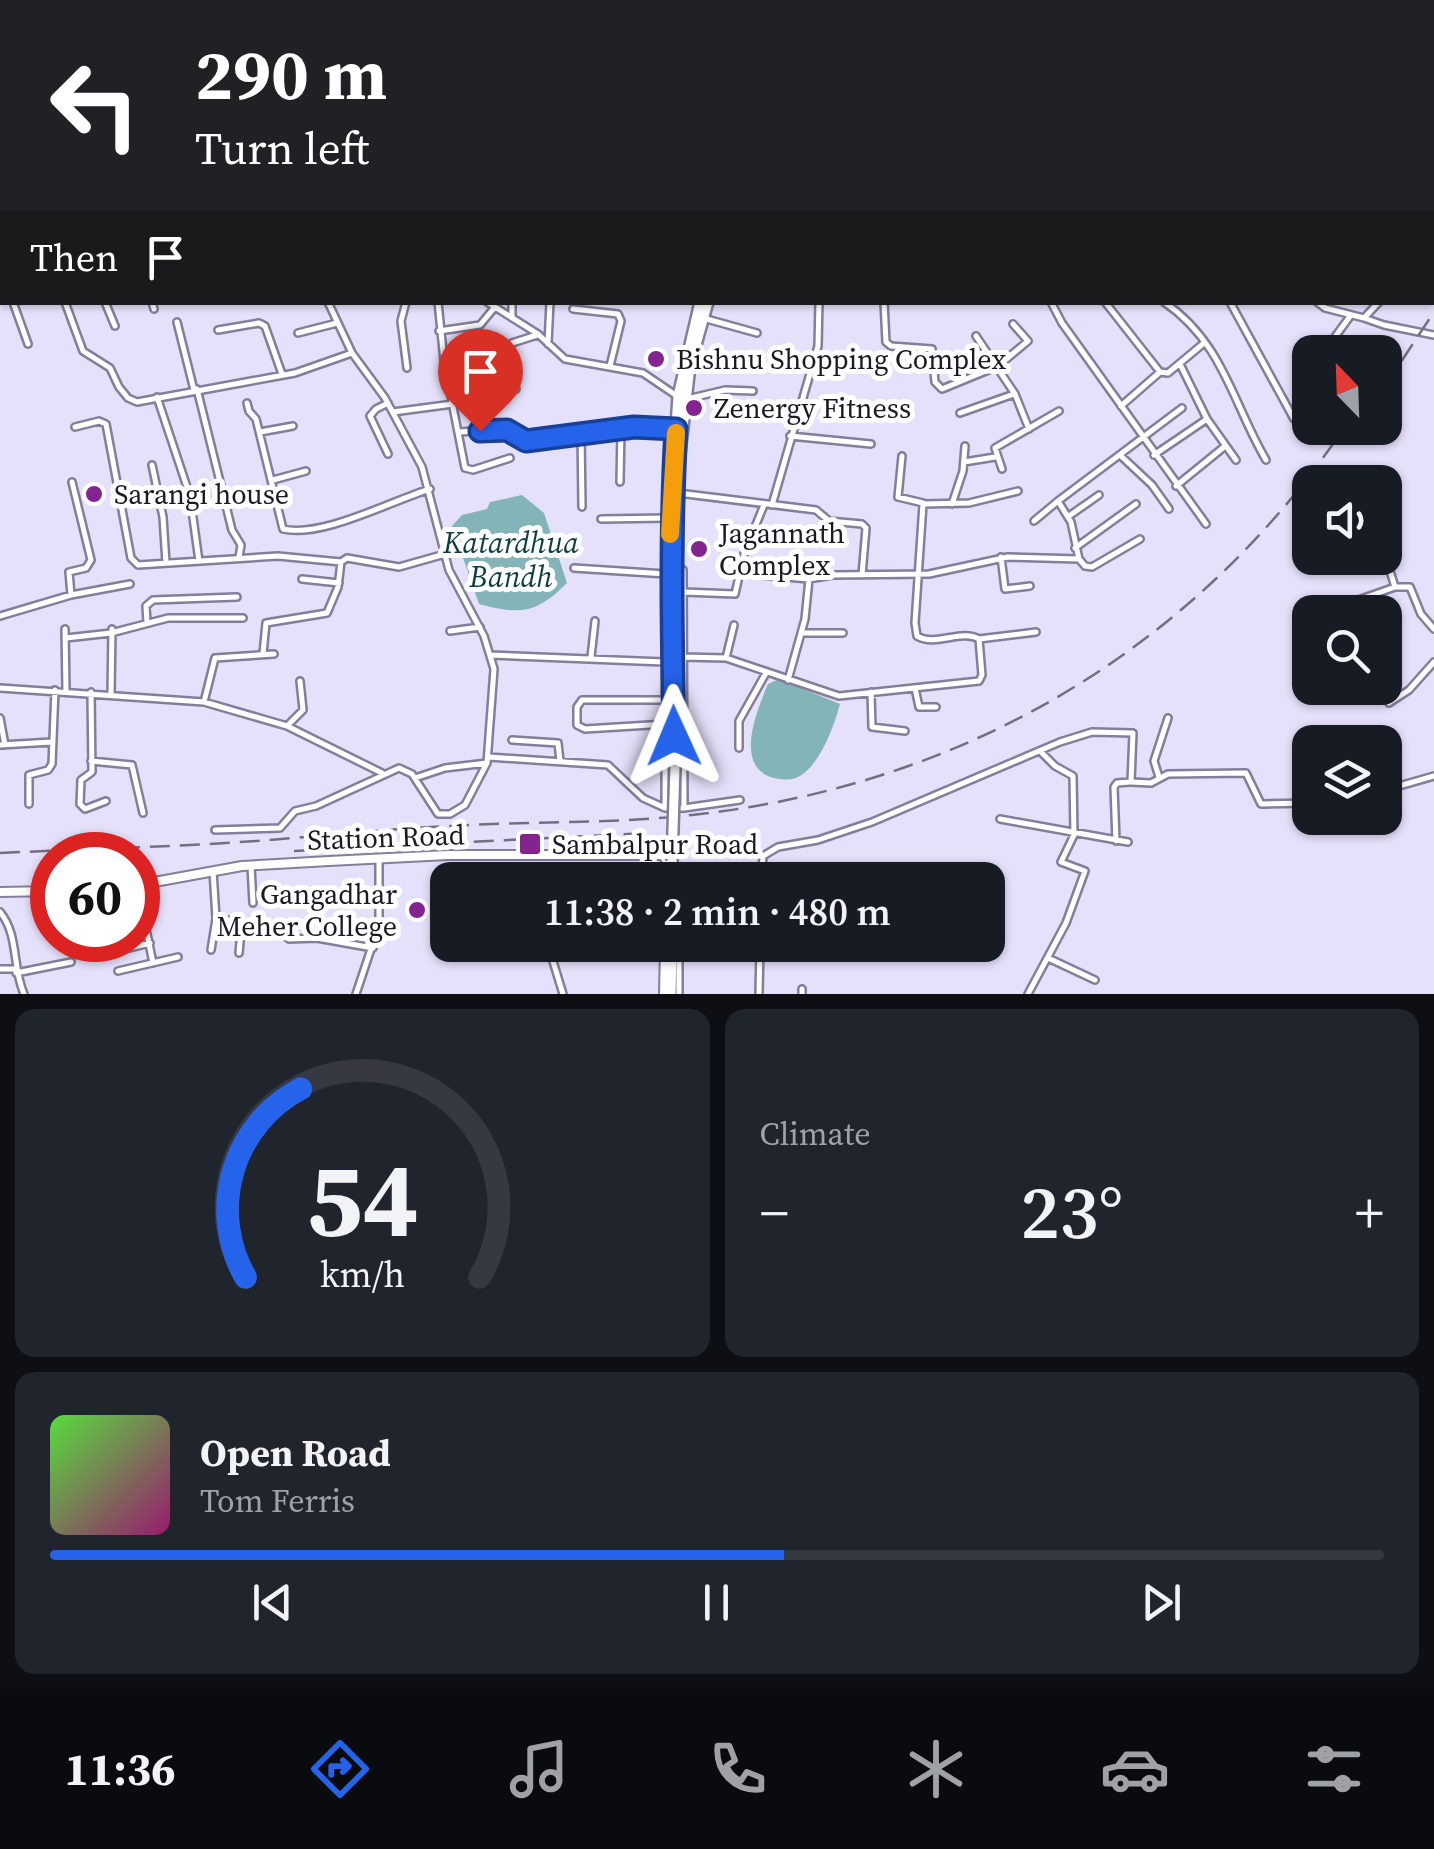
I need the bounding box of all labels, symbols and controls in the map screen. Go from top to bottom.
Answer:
text: 290 m [195,26,387,122]
icon: left [30,40,160,170]
text: Turn left [195,117,369,179]
icon: arrive [138,230,193,285]
text: Then [30,232,118,284]
pin [438,329,523,432]
north arrow [1292,335,1402,445]
map controls [1292,335,1402,835]
place label: Bishnu Shopping Complex [676,340,1007,378]
icon: arrive [453,344,508,399]
marker: Bishnu Shopping Complex [645,348,667,370]
place label: Zenergy Fitness [714,389,911,427]
marker: Zenergy Fitness [683,397,705,419]
button: sound [1292,465,1402,575]
place label: Sarangi house [114,475,289,513]
marker: Sarangi house [83,483,105,505]
place label: Jagannath Complex [718,514,845,584]
water label: Katardhua Bandh [442,522,579,597]
marker: Jagannath Complex [688,538,710,560]
button: search [1292,595,1402,705]
position arrow [622,684,726,788]
button: layers [1292,725,1402,835]
street label: Station Road [307,815,465,859]
place label: Sambalpur Road [552,825,758,863]
marker: Sambalpur Road [517,831,543,857]
speed limit sign: 60 [30,832,160,962]
place label: Gangadhar Meher College [217,875,397,945]
text: 11:38 · 2 min · 480 m [544,886,891,938]
marker: Gangadhar Meher College [406,899,428,921]
text: Climate [760,1112,871,1156]
text: 54 [306,1127,419,1270]
text: 23° [1020,1160,1123,1263]
text: − [760,1175,789,1250]
text: + [1355,1175,1384,1250]
text: km/h [320,1250,405,1299]
text: Open Road [200,1427,391,1479]
text: Tom Ferris [200,1479,355,1523]
icon: previous [245,1575,300,1630]
icon: pause [689,1575,744,1630]
icon: next [1134,1575,1189,1630]
icon: directions [305,1734,375,1804]
icon: music [504,1734,574,1804]
icon: phone [703,1734,773,1804]
icon: climate [901,1734,971,1804]
icon: car [1100,1734,1170,1804]
icon: filters [1299,1734,1369,1804]
text: 11:36 [64,1738,176,1800]

